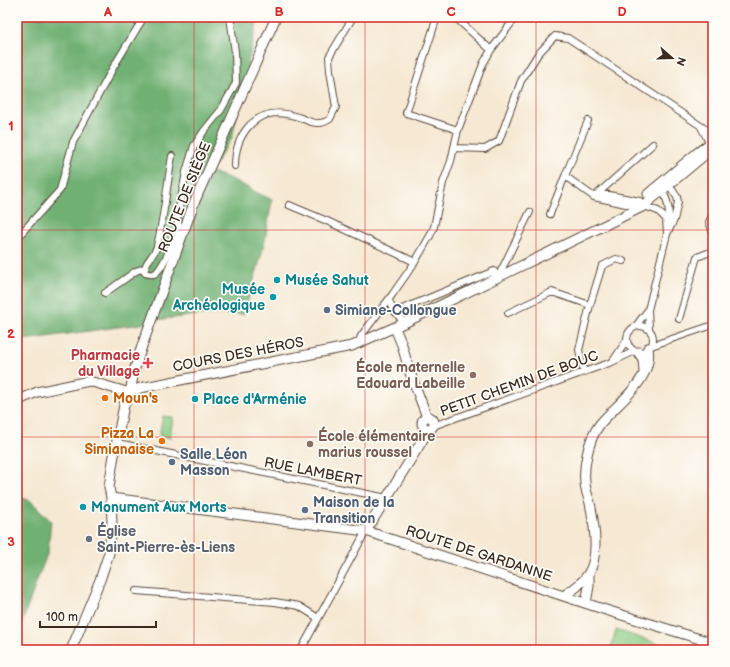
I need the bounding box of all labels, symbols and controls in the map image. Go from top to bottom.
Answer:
text: A [103,4,112,20]
text: B [274,4,284,20]
text: C [446,4,456,20]
text: D [617,4,627,20]
north arrow [652,38,692,78]
text: N [673,55,688,67]
text: 1 [8,118,14,134]
street label: ROUTE DE SIÈGE [154,139,214,255]
place label: Musée Sahut [285,272,369,289]
marker: Musée Sahut [272,275,282,285]
place label: Musée Archéologique [172,281,265,314]
marker: Musée Archéologique [268,292,278,302]
place label: Simiane-Collongue [335,302,457,319]
marker: Simiane-Collongue [322,305,332,315]
text: 2 [7,326,15,342]
street label: COURS DES HÉROS [171,332,305,376]
place label: Pharmacie du Village [71,347,140,380]
street label: PETIT CHEMIN DE BOUC [438,347,600,420]
place label: École maternelle Edouard Labeille [356,357,465,392]
marker: Pharmacie du Village [143,358,153,368]
marker: École maternelle Edouard Labeille [468,370,478,380]
place label: Moun's [113,390,158,407]
place label: Place d'Arménie [203,391,307,408]
marker: Moun's [100,393,110,403]
marker: Place d'Arménie [190,394,200,404]
place label: Pizza La Simianaise [84,425,154,458]
place label: École élémentaire marius roussel [318,426,435,461]
marker: Pizza La Simianaise [157,436,167,446]
marker: École élémentaire marius roussel [305,439,315,449]
place label: Salle Léon Masson [180,446,248,479]
street label: RUE LAMBERT [263,454,364,489]
marker: Salle Léon Masson [167,457,177,467]
place label: Maison de la Transition [313,494,395,527]
place label: Monument Aux Morts [91,499,227,516]
marker: Monument Aux Morts [78,502,88,512]
marker: Maison de la Transition [300,505,310,515]
place label: Église Saint-Pierre-ès-Liens [97,521,235,556]
street label: ROUTE DE GARDANNE [404,522,554,585]
text: 3 [7,534,15,550]
marker: Église Saint-Pierre-ès-Liens [84,534,94,544]
scale bar [40,603,156,629]
text: 100 m [46,610,78,625]

